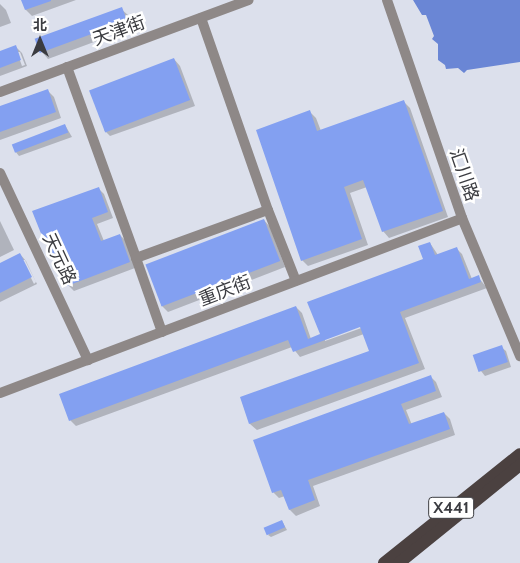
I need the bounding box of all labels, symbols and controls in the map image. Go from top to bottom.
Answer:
street label: 天津街 [90,12,148,50]
north arrow [15,15,65,65]
text: 北 [33,16,47,34]
street label: 汇川路 [445,146,483,204]
street label: 天元路 [38,230,80,288]
street label: 重庆街 [196,271,254,311]
road number: X441 [427,494,475,522]

